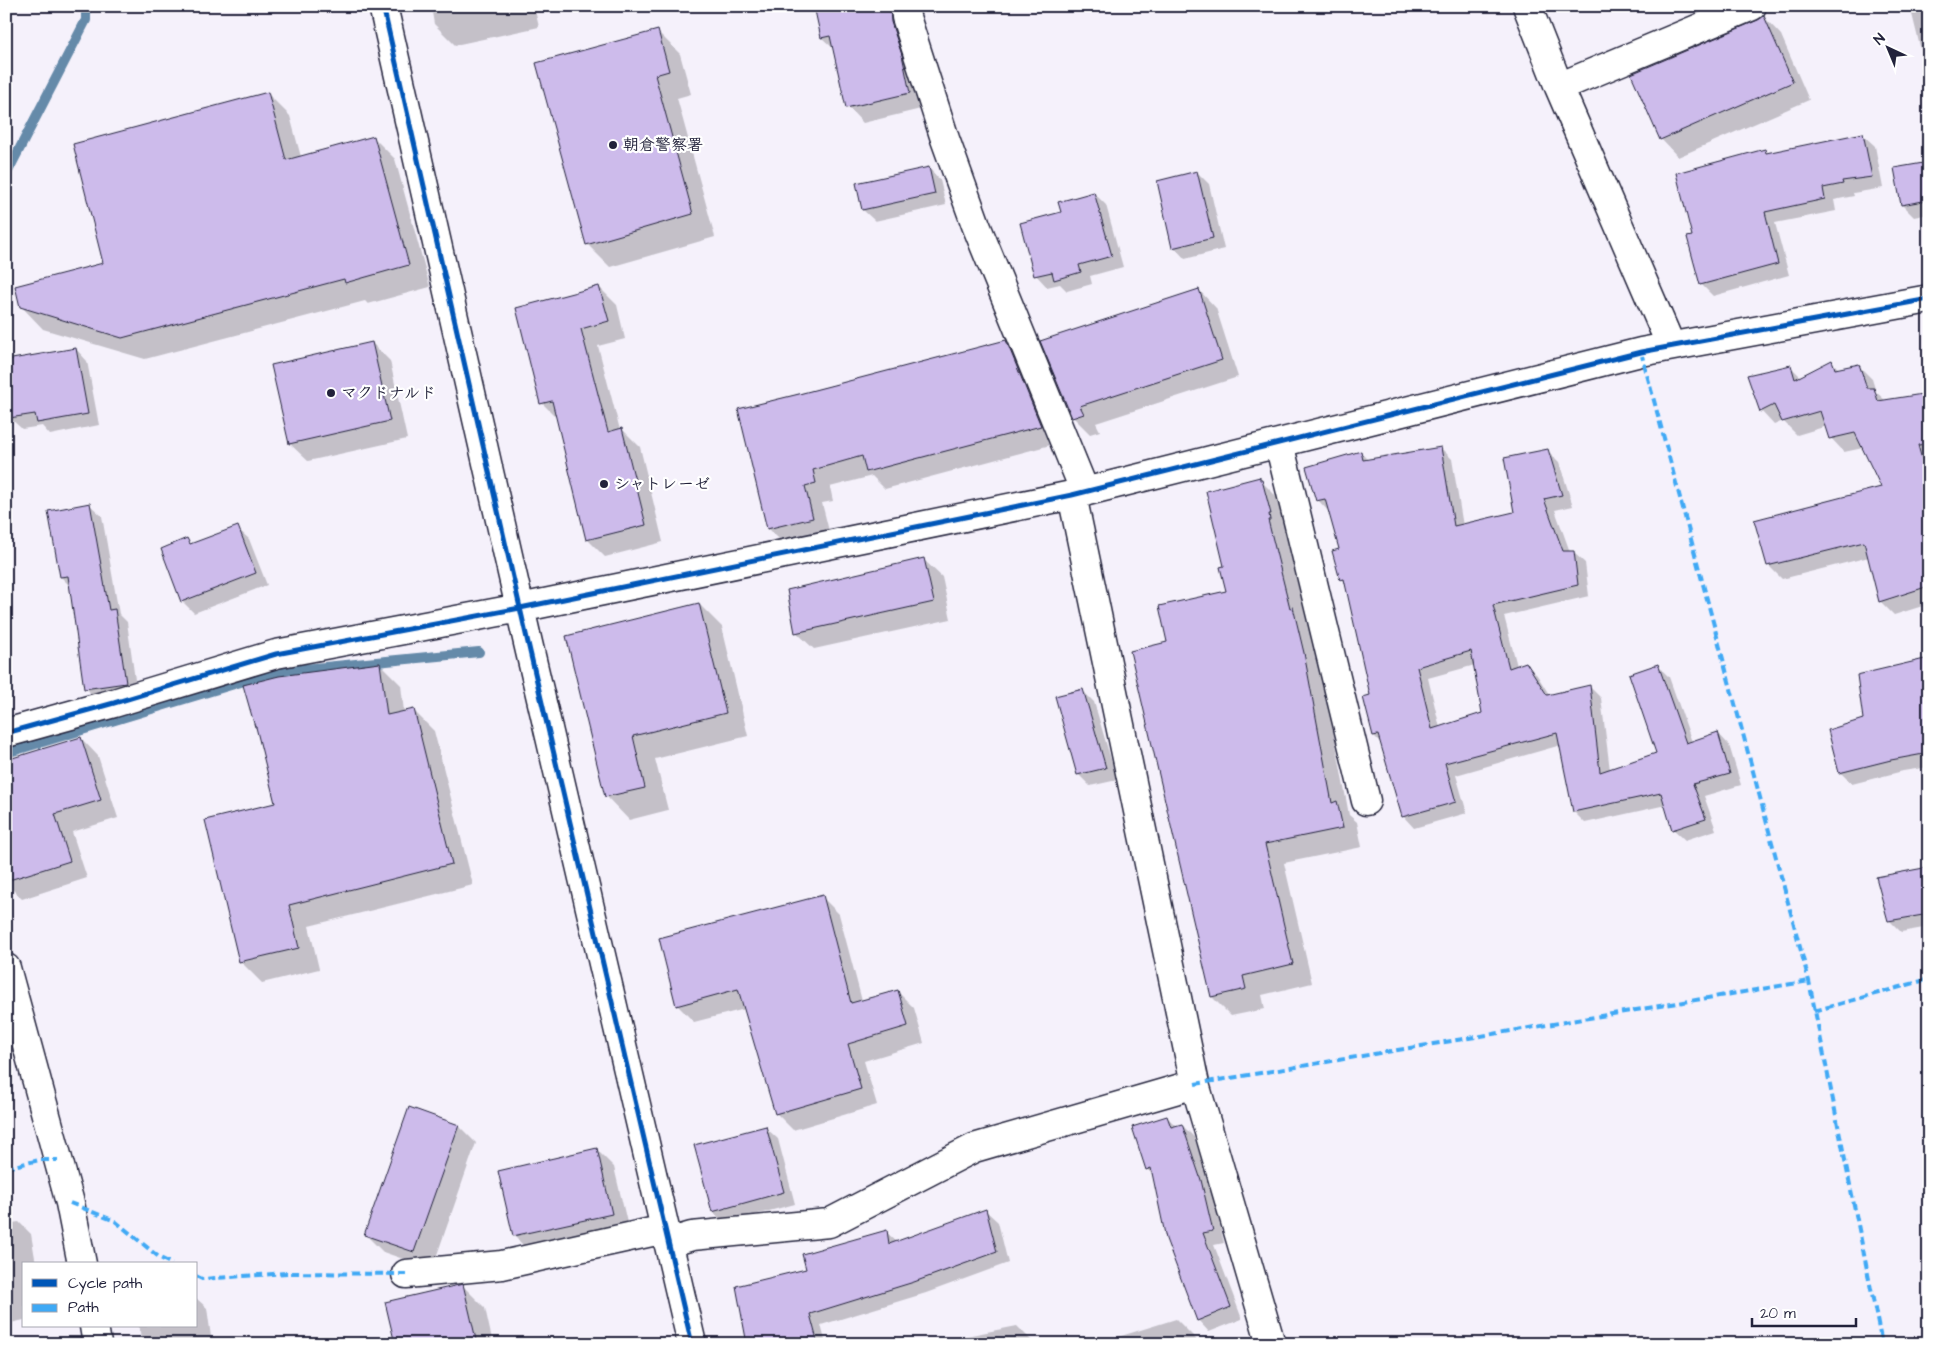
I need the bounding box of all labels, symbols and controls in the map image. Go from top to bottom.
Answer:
north arrow [1862,22,1912,72]
text: N [1870,29,1890,50]
place label: 朝倉警察署 [623,134,703,156]
marker: 朝倉警察署 [607,139,619,151]
place label: マクドナルド [341,382,436,404]
marker: マクドナルド [325,387,337,399]
place label: シャトレーゼ [614,473,710,495]
marker: シャトレーゼ [598,478,610,490]
legend [22,1262,198,1328]
text: Cycle path [68,1273,143,1295]
scale bar [1752,1295,1856,1327]
text: Path [68,1297,99,1318]
text: 20 m [1760,1303,1796,1324]

